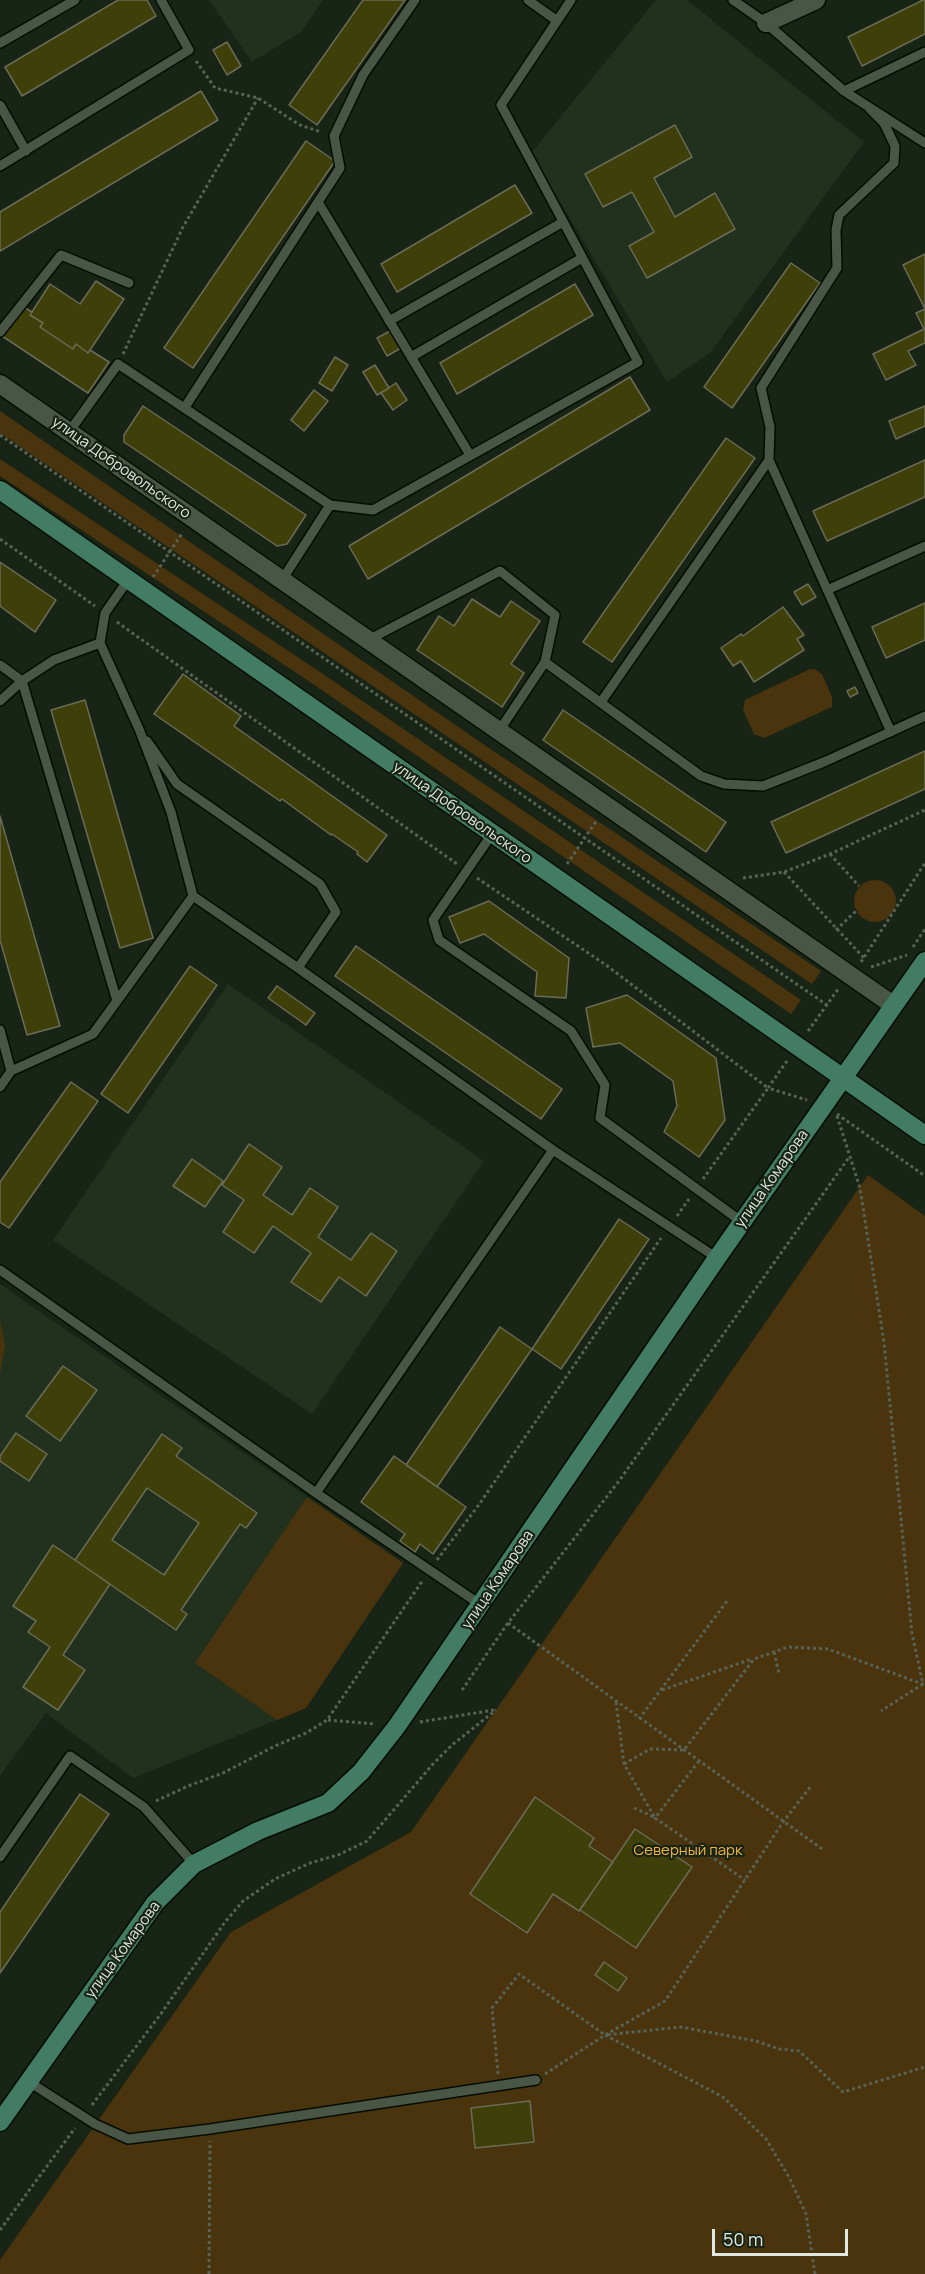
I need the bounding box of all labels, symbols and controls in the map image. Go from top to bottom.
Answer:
street label: улица Добровольского [48,413,194,523]
street label: улица Добровольского [389,758,535,868]
street label: улица Комарова [732,1127,812,1231]
street label: улица Комарова [458,1527,538,1633]
park label: Северный парк [634,1842,742,1860]
street label: улица Комарова [82,1898,164,2002]
scale bar [715,2217,852,2255]
text: 50 m [723,2227,763,2251]

